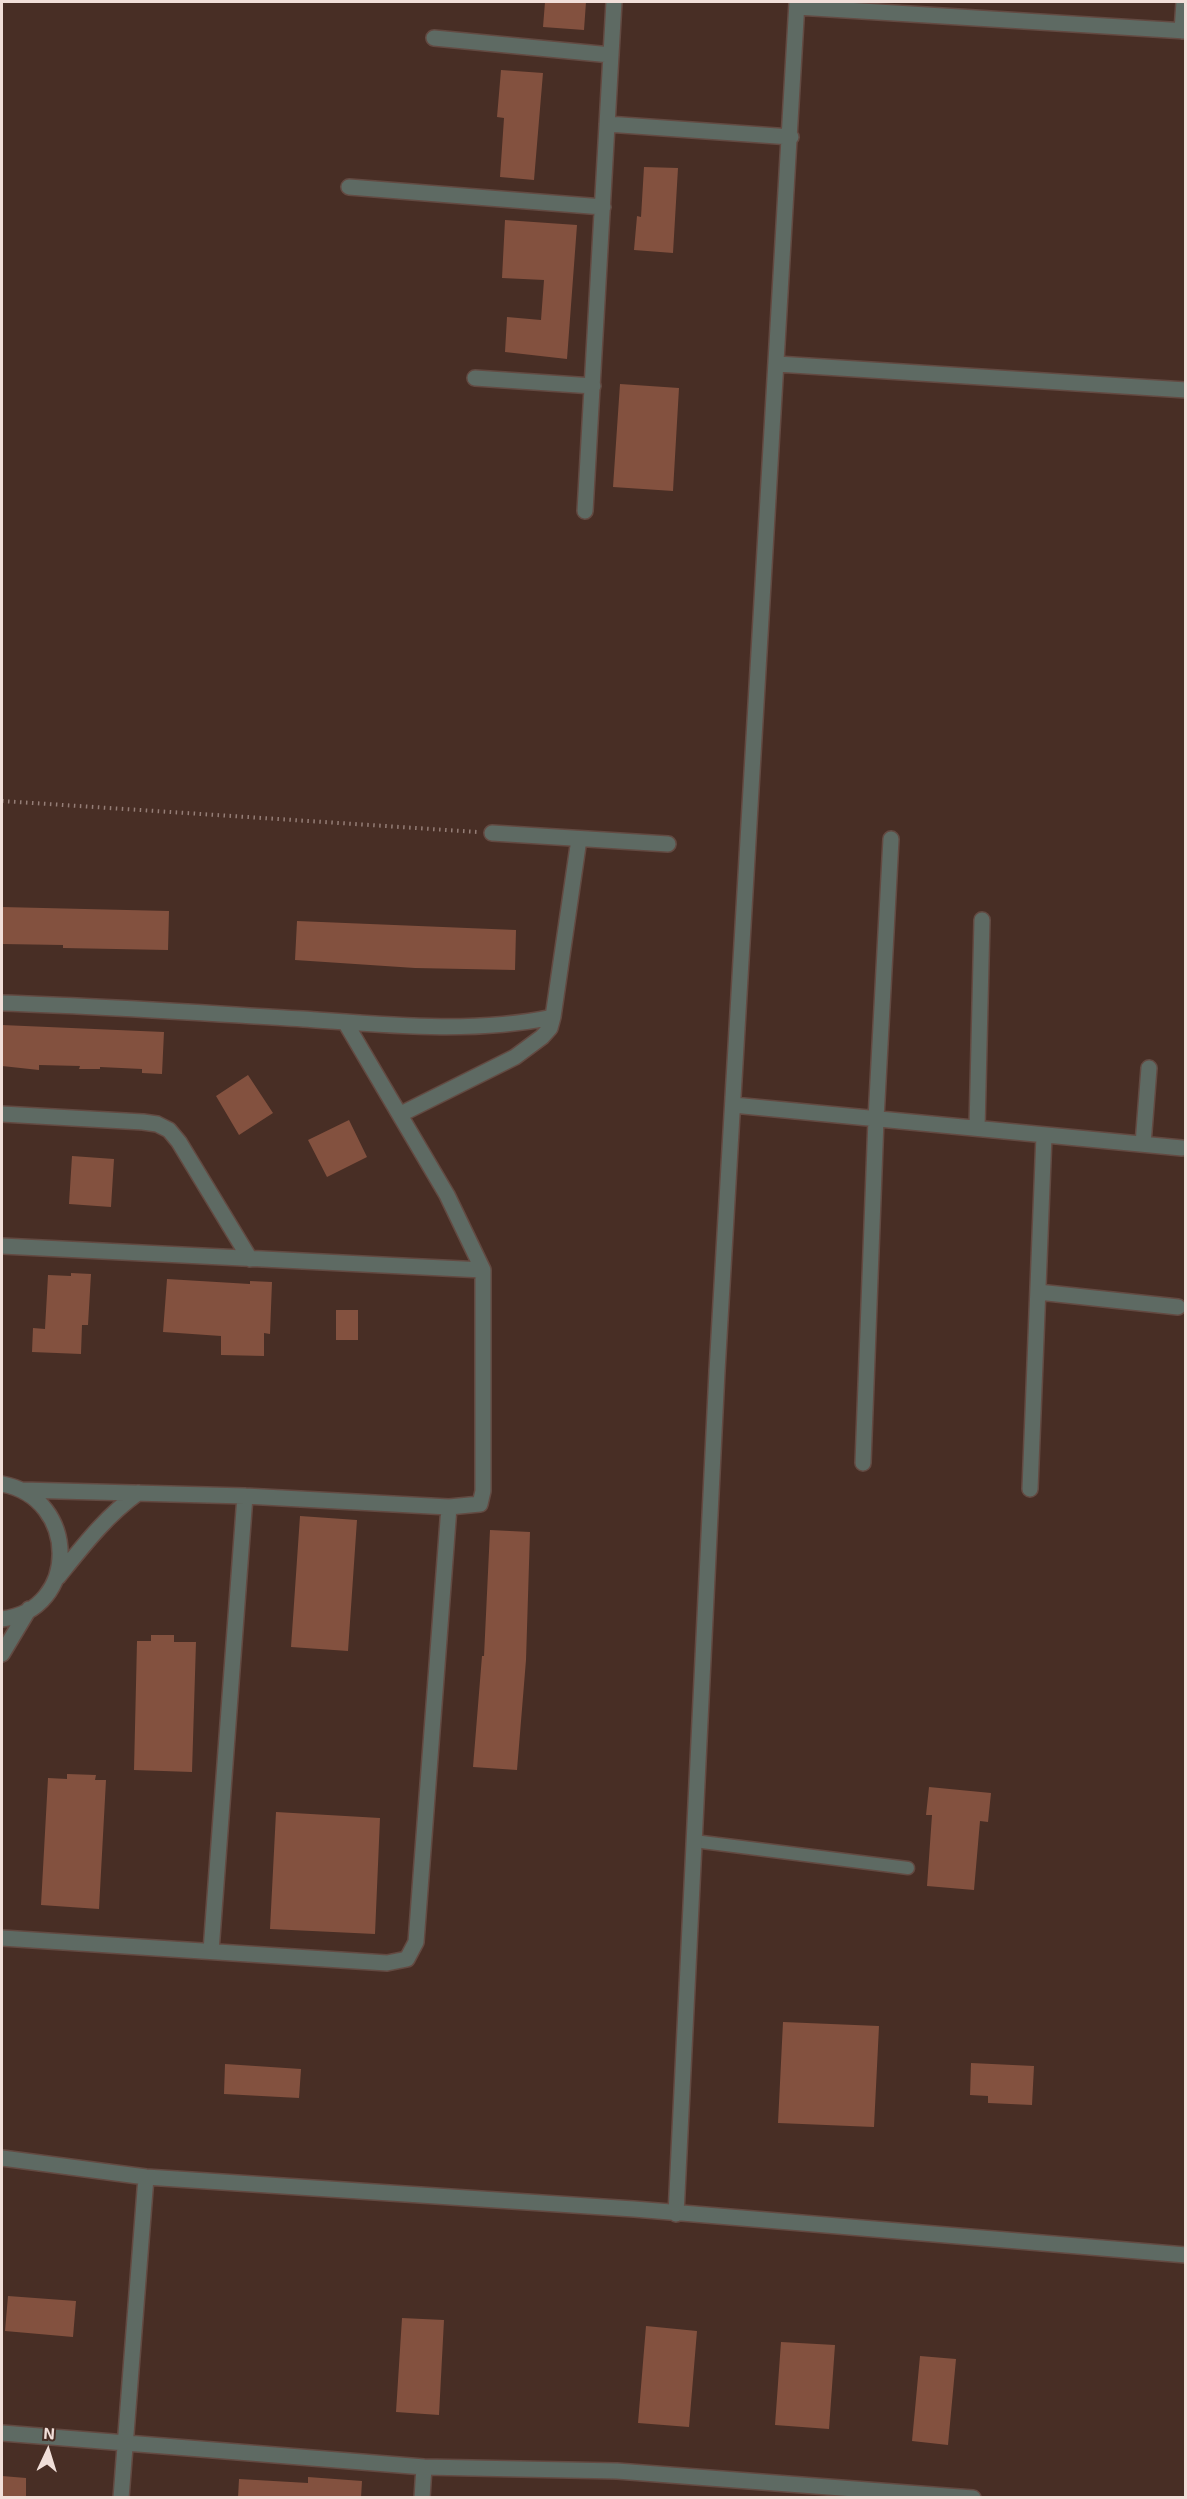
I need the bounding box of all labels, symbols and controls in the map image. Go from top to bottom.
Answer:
north arrow [18,2421,78,2481]
text: N [43,2423,56,2442]

